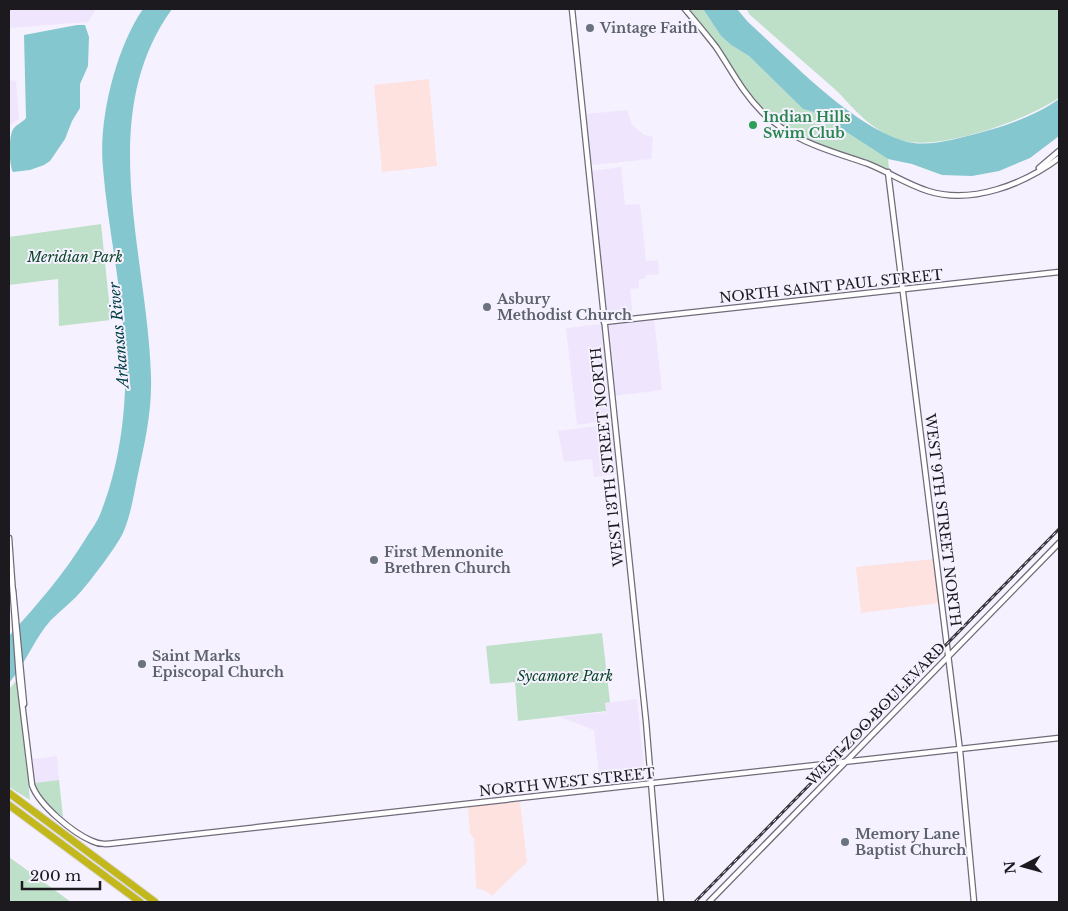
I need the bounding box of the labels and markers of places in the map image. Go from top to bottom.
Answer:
place label: Vintage Faith [599,19,698,37]
marker: Vintage Faith [584,22,596,34]
place label: Indian Hills Swim Club [763,108,851,142]
marker: Indian Hills Swim Club [747,119,759,131]
place label: Asbury Methodist Church [496,290,632,324]
marker: Asbury Methodist Church [481,301,493,313]
place label: First Mennonite Brethren Church [384,543,511,577]
marker: First Mennonite Brethren Church [368,554,380,566]
place label: Saint Marks Episcopal Church [152,647,284,681]
marker: Saint Marks Episcopal Church [136,658,148,670]
place label: Memory Lane Baptist Church [855,825,966,859]
marker: Memory Lane Baptist Church [839,836,851,848]

